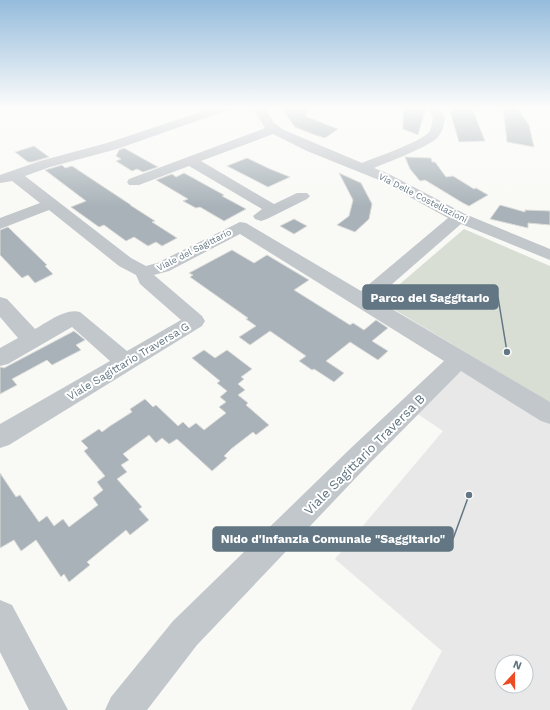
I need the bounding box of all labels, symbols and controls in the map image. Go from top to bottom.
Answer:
street label: Via Delle Costellazioni [377,171,469,225]
street label: Viale del Sagittario [155,227,233,273]
callout: Parco del Saggitario [363,285,498,309]
text: Parco del Saggitario [371,291,489,305]
street label: Viale Sagittario Traversa G [65,320,192,403]
street label: Viale Sagittario Traversa B [301,391,428,518]
callout: Nido d'Infanzia Comunale "Saggitario" [213,527,453,551]
text: Nido d'Infanzia Comunale "Saggitario" [221,532,445,546]
north arrow [494,654,534,694]
text: N [511,658,524,673]

